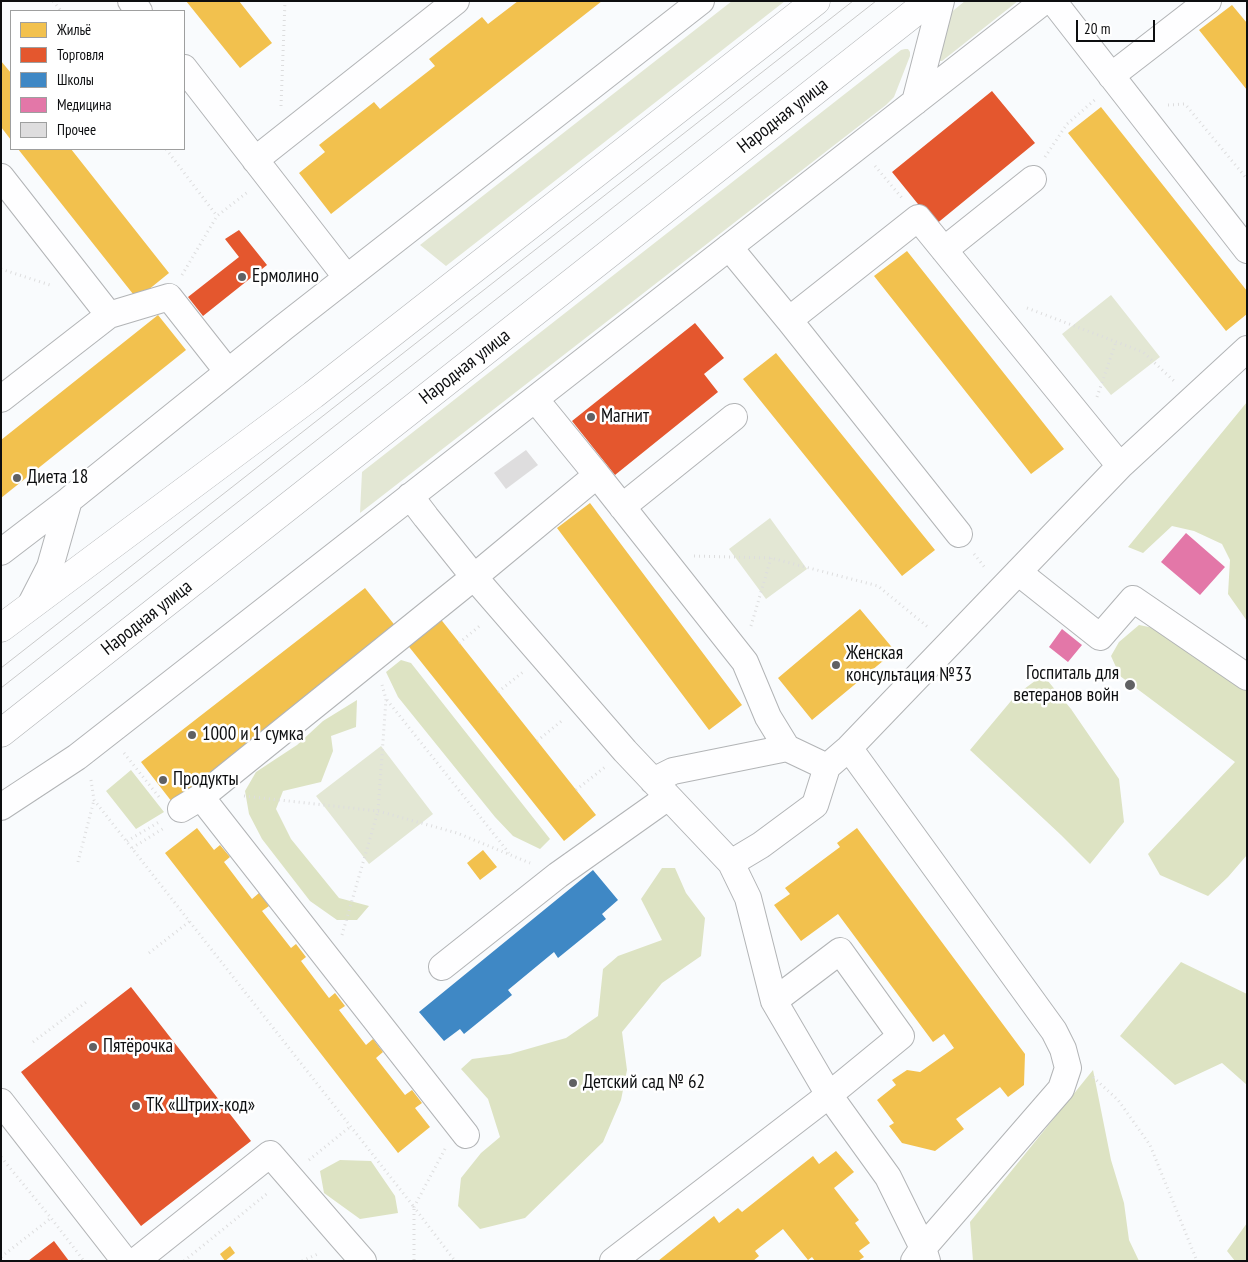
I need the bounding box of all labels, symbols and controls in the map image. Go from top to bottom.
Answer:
legend [10,10,185,150]
scale bar [1078,10,1157,42]
text: 20 m [1084,19,1110,38]
text: Жильё [57,20,91,39]
text: Торговля [57,45,104,64]
text: Школы [57,70,94,89]
street label: Народная улица [733,74,833,158]
text: Медицина [57,95,111,114]
text: Прочее [57,120,96,139]
place label: Ермолино [252,266,319,288]
marker: Ермолино [236,271,248,283]
street label: Народная улица [415,325,515,409]
place label: Магнит [601,406,649,428]
marker: Магнит [585,411,597,423]
place label: Диета 18 [27,467,88,489]
marker: Диета 18 [11,472,23,484]
street label: Народная улица [97,576,197,660]
place label: Женская консультация №33 [846,643,972,687]
marker: Женская консультация №33 [830,659,842,671]
place label: Госпиталь для ветеранов войн [1013,663,1119,707]
marker: Госпиталь для ветеранов войн [1123,678,1137,692]
place label: 1000 и 1 сумка [202,724,304,746]
marker: 1000 и 1 сумка [186,729,198,741]
place label: Продукты [173,769,239,791]
marker: Продукты [157,774,169,786]
place label: Пятёрочка [103,1036,173,1058]
marker: Пятёрочка [87,1041,99,1053]
place label: Детский сад № 62 [583,1072,705,1094]
marker: Детский сад № 62 [567,1077,579,1089]
place label: ТК «Штрих-код» [146,1095,255,1117]
marker: ТК «Штрих-код» [130,1100,142,1112]

